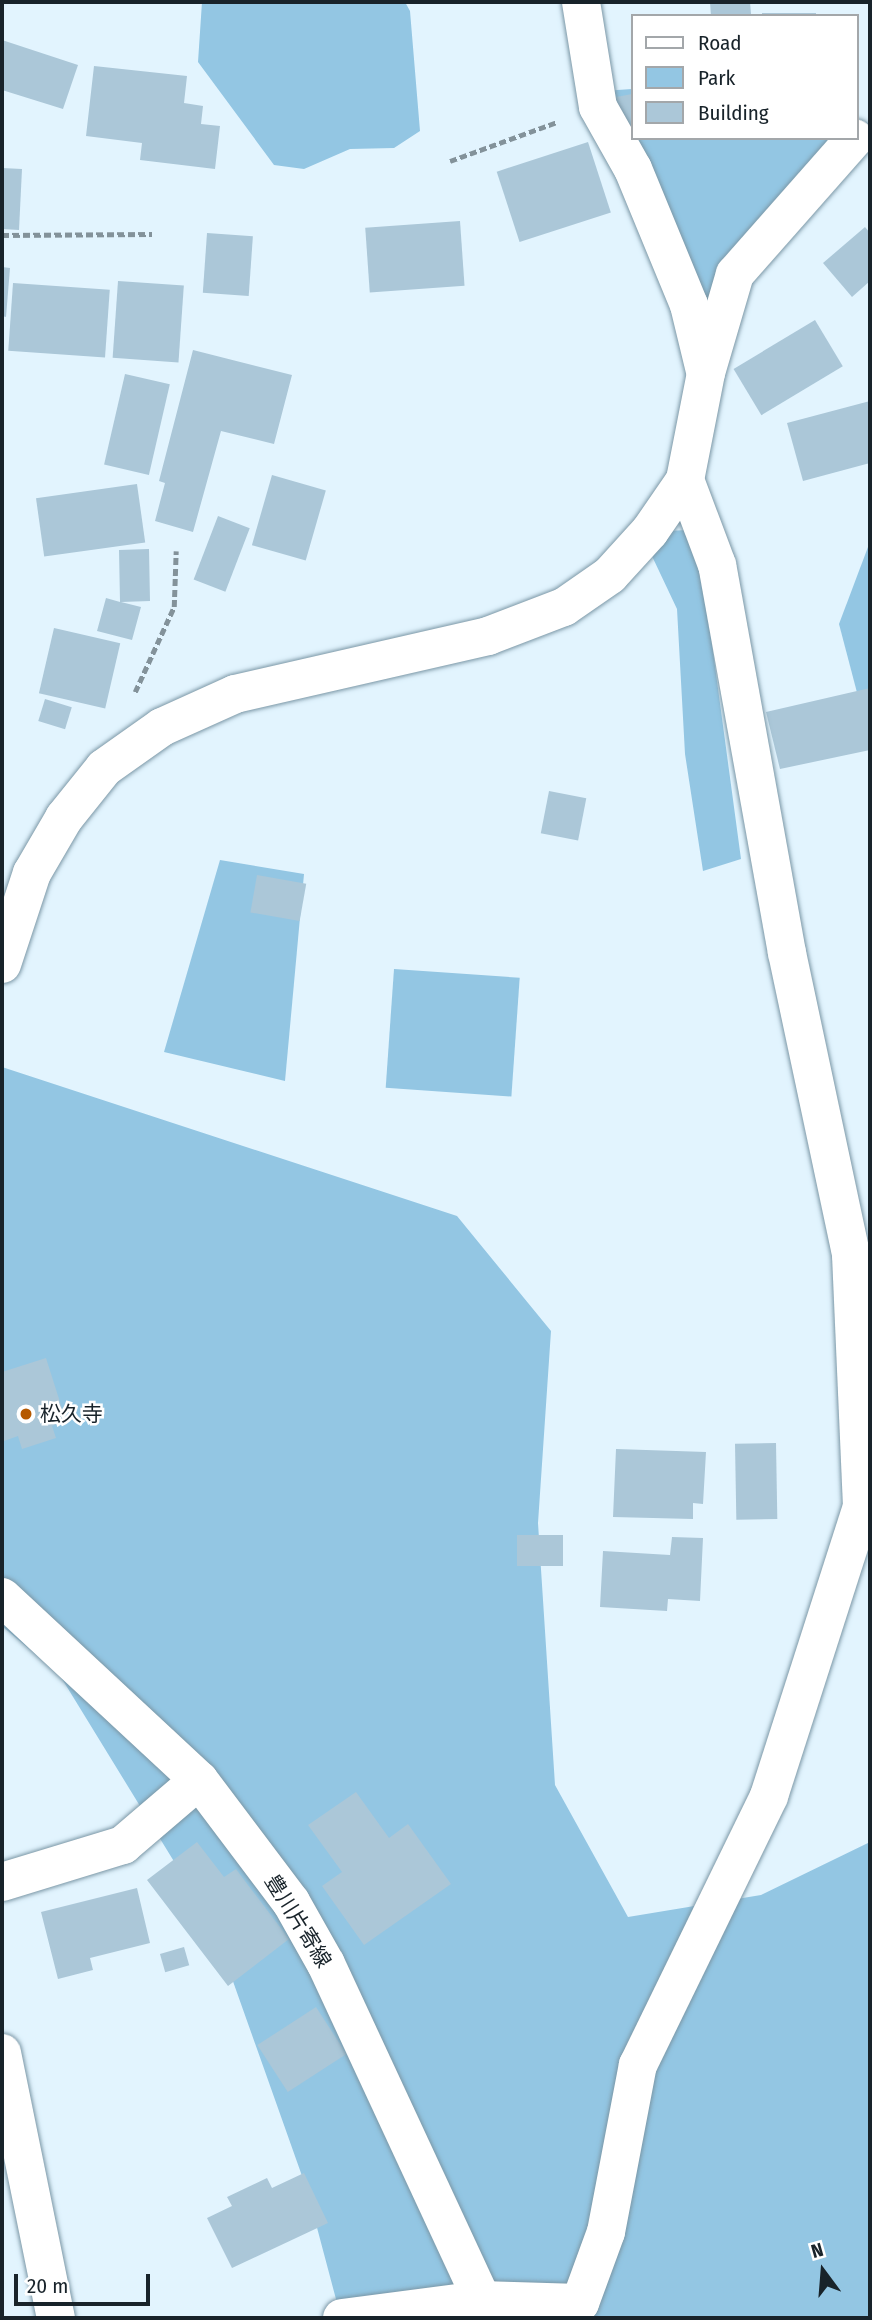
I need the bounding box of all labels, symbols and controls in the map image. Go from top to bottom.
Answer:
legend [630,14,858,140]
text: Road [698,30,742,56]
text: Park [698,65,735,91]
text: Building [698,100,769,126]
place label: 松久寺 [40,1401,103,1427]
marker: 松久寺 [18,1406,34,1422]
street label: 豊川片寄線 [259,1870,337,1972]
north arrow [788,2236,858,2306]
text: N [808,2238,826,2263]
scale bar [18,2260,154,2304]
text: 20 m [27,2273,68,2299]

